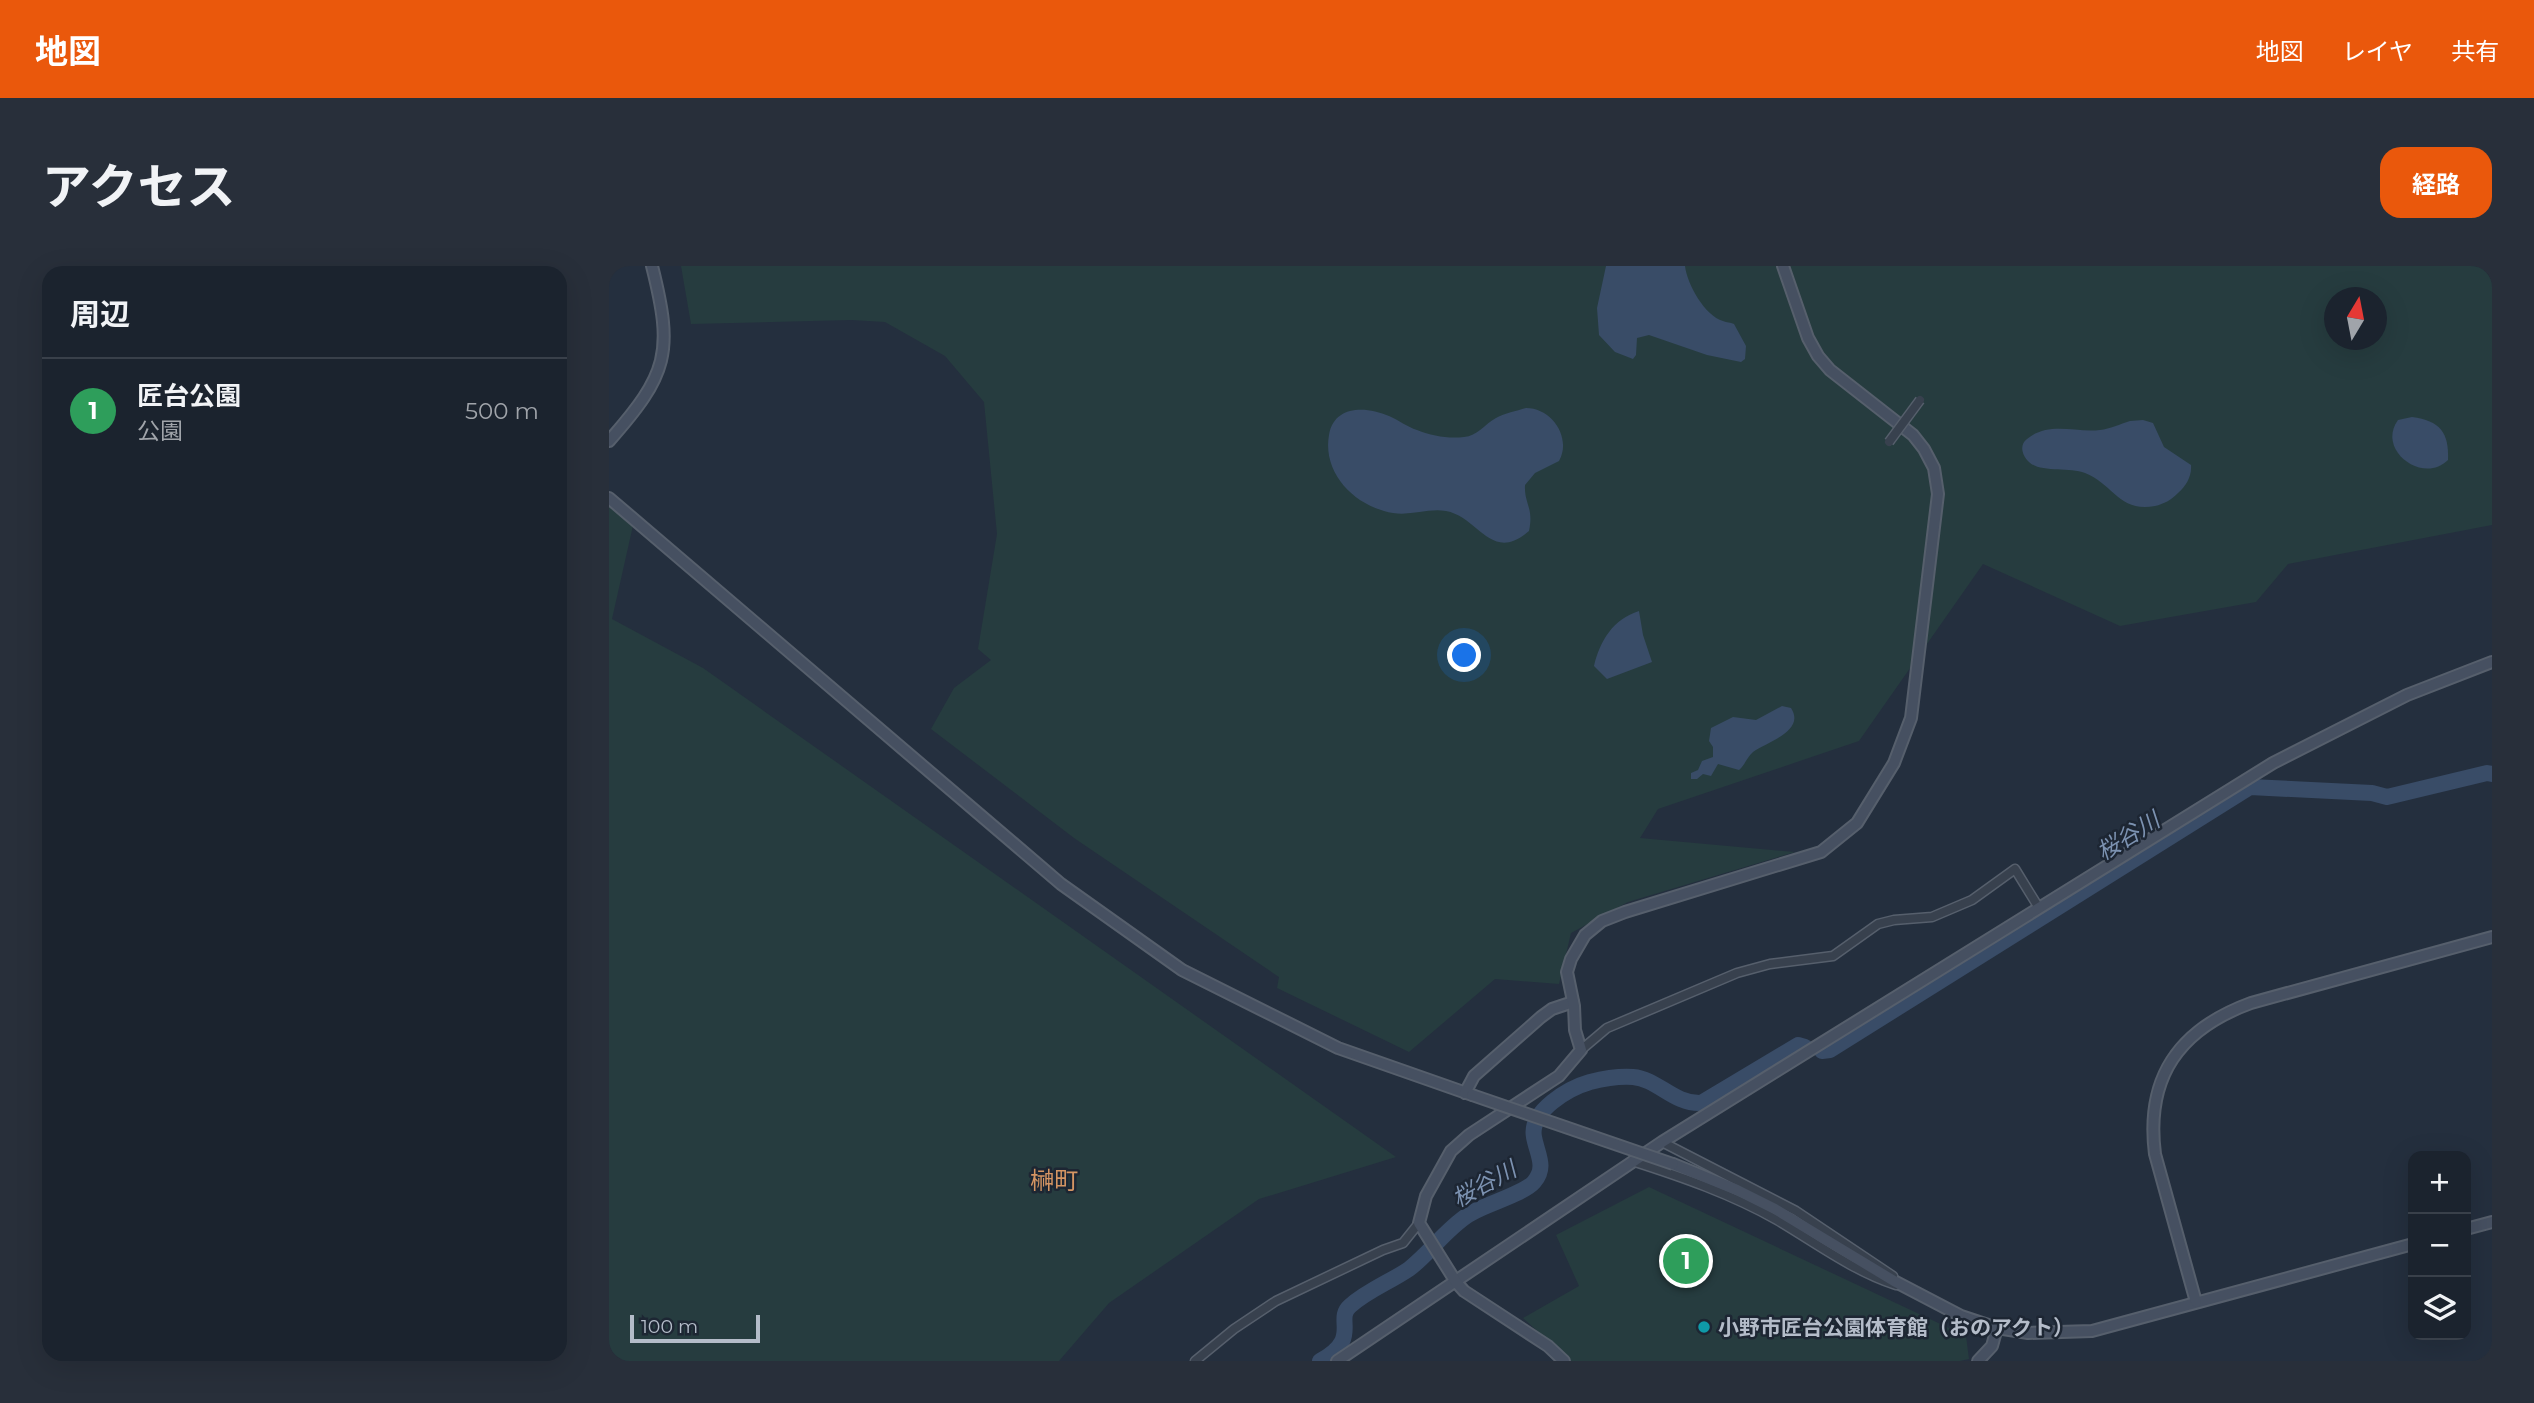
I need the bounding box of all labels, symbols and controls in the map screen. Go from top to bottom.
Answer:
text: 地図 [35,31,101,71]
text: 地図 [2256,37,2304,66]
text: レイヤ [2342,37,2413,66]
text: 共有 [2451,37,2499,66]
button: 経路 [2380,147,2492,218]
text: アクセス [42,157,236,216]
north arrow [2324,287,2387,350]
text: 周辺 [70,296,130,333]
text: 匠台公園 [137,380,241,412]
text: 1 [88,397,98,425]
text: 500 m [465,397,539,425]
text: 公園 [137,417,183,445]
your location [1447,638,1481,672]
water label: 桜谷川 [2091,804,2167,866]
map controls [2408,1151,2471,1340]
button: + [2408,1151,2471,1214]
water label: 桜谷川 [1447,1154,1524,1213]
district label: 榊町 [1030,1166,1078,1195]
button: − [2408,1214,2471,1277]
pin: 1 [1663,1235,1709,1287]
button: layers [2408,1277,2471,1340]
scale bar [630,1312,759,1344]
text: 100 m [641,1315,698,1338]
place label: 小野市匠台公園体育館（おのアクト） [1718,1315,2074,1340]
marker: 小野市匠台公園体育館（おのアクト） [1696,1319,1712,1335]

